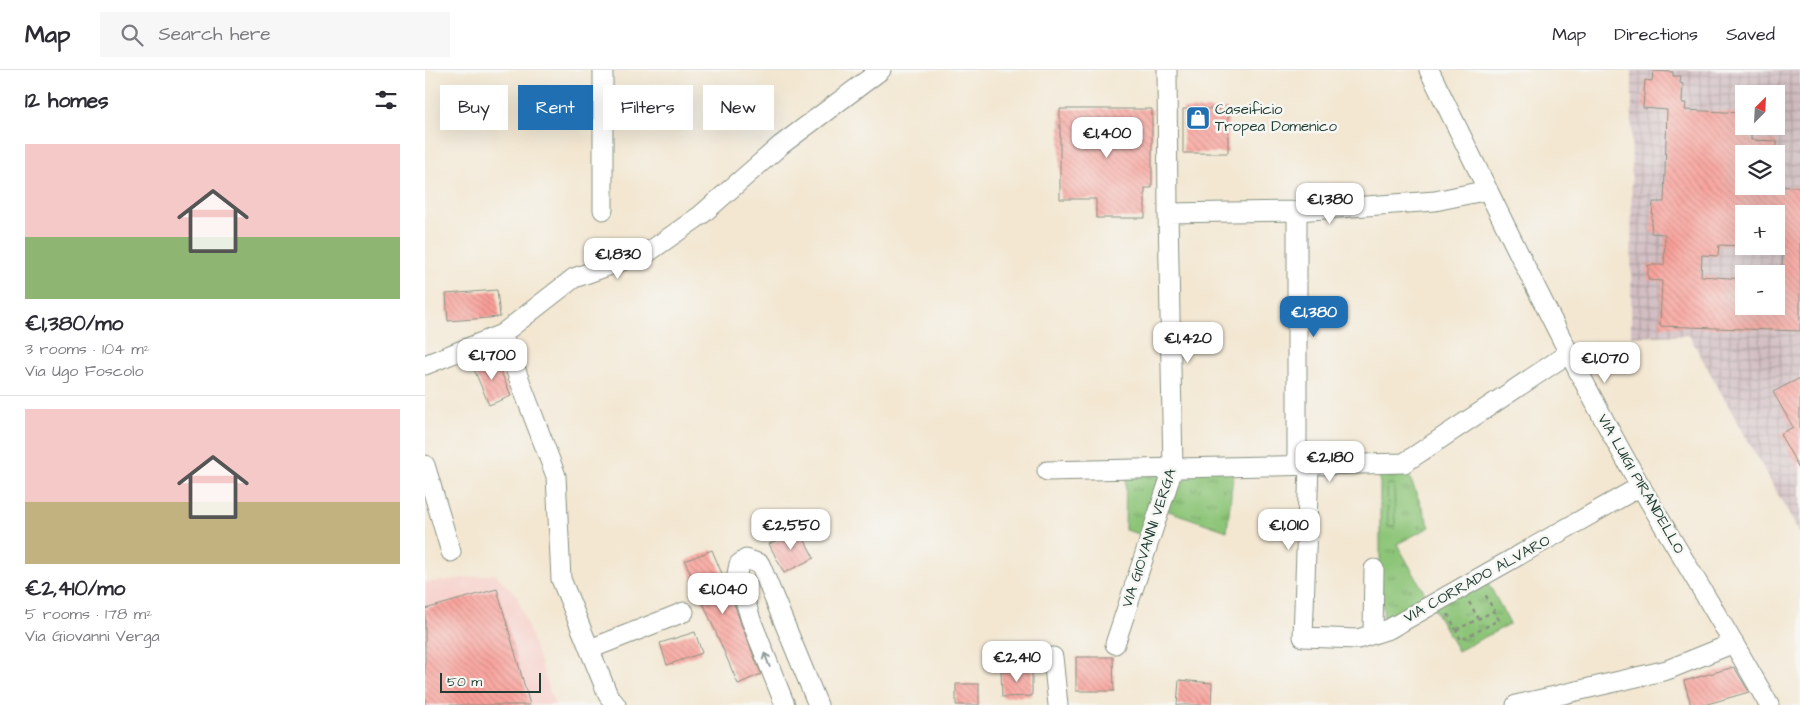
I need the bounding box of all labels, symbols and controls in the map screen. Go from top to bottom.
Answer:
search box [100,12,450,57]
text: Map [25,18,70,52]
icon: search [118,21,146,49]
text: Search here [158,21,271,48]
text: Map [1552,22,1586,47]
text: Directions [1614,22,1698,47]
text: Saved [1726,22,1775,47]
chip: Buy [440,85,508,130]
chip: Rent [518,85,593,130]
chip: Filters [603,85,693,130]
chip: New [703,85,774,130]
north arrow [1735,85,1785,135]
map controls [1735,85,1785,315]
text: 12 homes [25,86,109,115]
icon: filters [372,86,400,114]
place label: Caseificio Tropea Domenico [1215,99,1337,137]
shop icon: Caseificio Tropea Domenico [1185,105,1211,131]
pin: €1,400 [1066,116,1148,159]
text: €1,400 [1083,122,1131,144]
button: layers [1735,145,1785,195]
icon: home [168,176,258,266]
pin: €1,380 [1289,182,1371,225]
text: €1,380 [1307,188,1353,210]
button: + [1735,205,1785,255]
pin: €1,830 [577,238,659,280]
text: €1,830 [595,243,641,265]
button: − [1735,265,1785,315]
pin: €1,380 [1273,296,1355,338]
text: €1,380 [1291,301,1337,323]
text: €1,380/mo [25,309,123,338]
pin: €1,420 [1147,322,1229,364]
text: €1,420 [1164,327,1212,349]
text: 3 rooms · 104 m² [25,338,150,360]
pin: €1,700 [451,338,533,381]
pin: €1,070 [1564,342,1646,384]
text: €1,700 [468,344,516,366]
text: €1,070 [1581,347,1629,369]
text: Via Ugo Foscolo [25,360,143,382]
street label: VIA LUIGI PIRANDELLO [1592,410,1690,558]
pin: €2,180 [1289,440,1371,483]
icon: home [168,442,258,532]
text: €2,180 [1306,446,1354,468]
street label: VIA GIOVANNI VERGA [1117,465,1182,610]
pin: €2,550 [750,508,832,551]
pin: €1,010 [1248,508,1330,551]
text: €2,550 [762,514,820,536]
text: €1,010 [1269,514,1309,536]
street label: VIA CORRADO ALVARO [1400,530,1554,628]
pin: €1,040 [682,572,764,615]
text: €2,410/mo [25,574,125,603]
text: €1,040 [699,578,747,600]
text: 5 rooms · 178 m² [25,603,152,625]
text: Via Giovanni Verga [25,625,160,647]
pin: €2,410 [976,640,1058,683]
text: €2,410 [993,646,1041,668]
one-way arrow [762,652,771,668]
scale bar [440,670,541,693]
text: 50 m [447,672,482,692]

